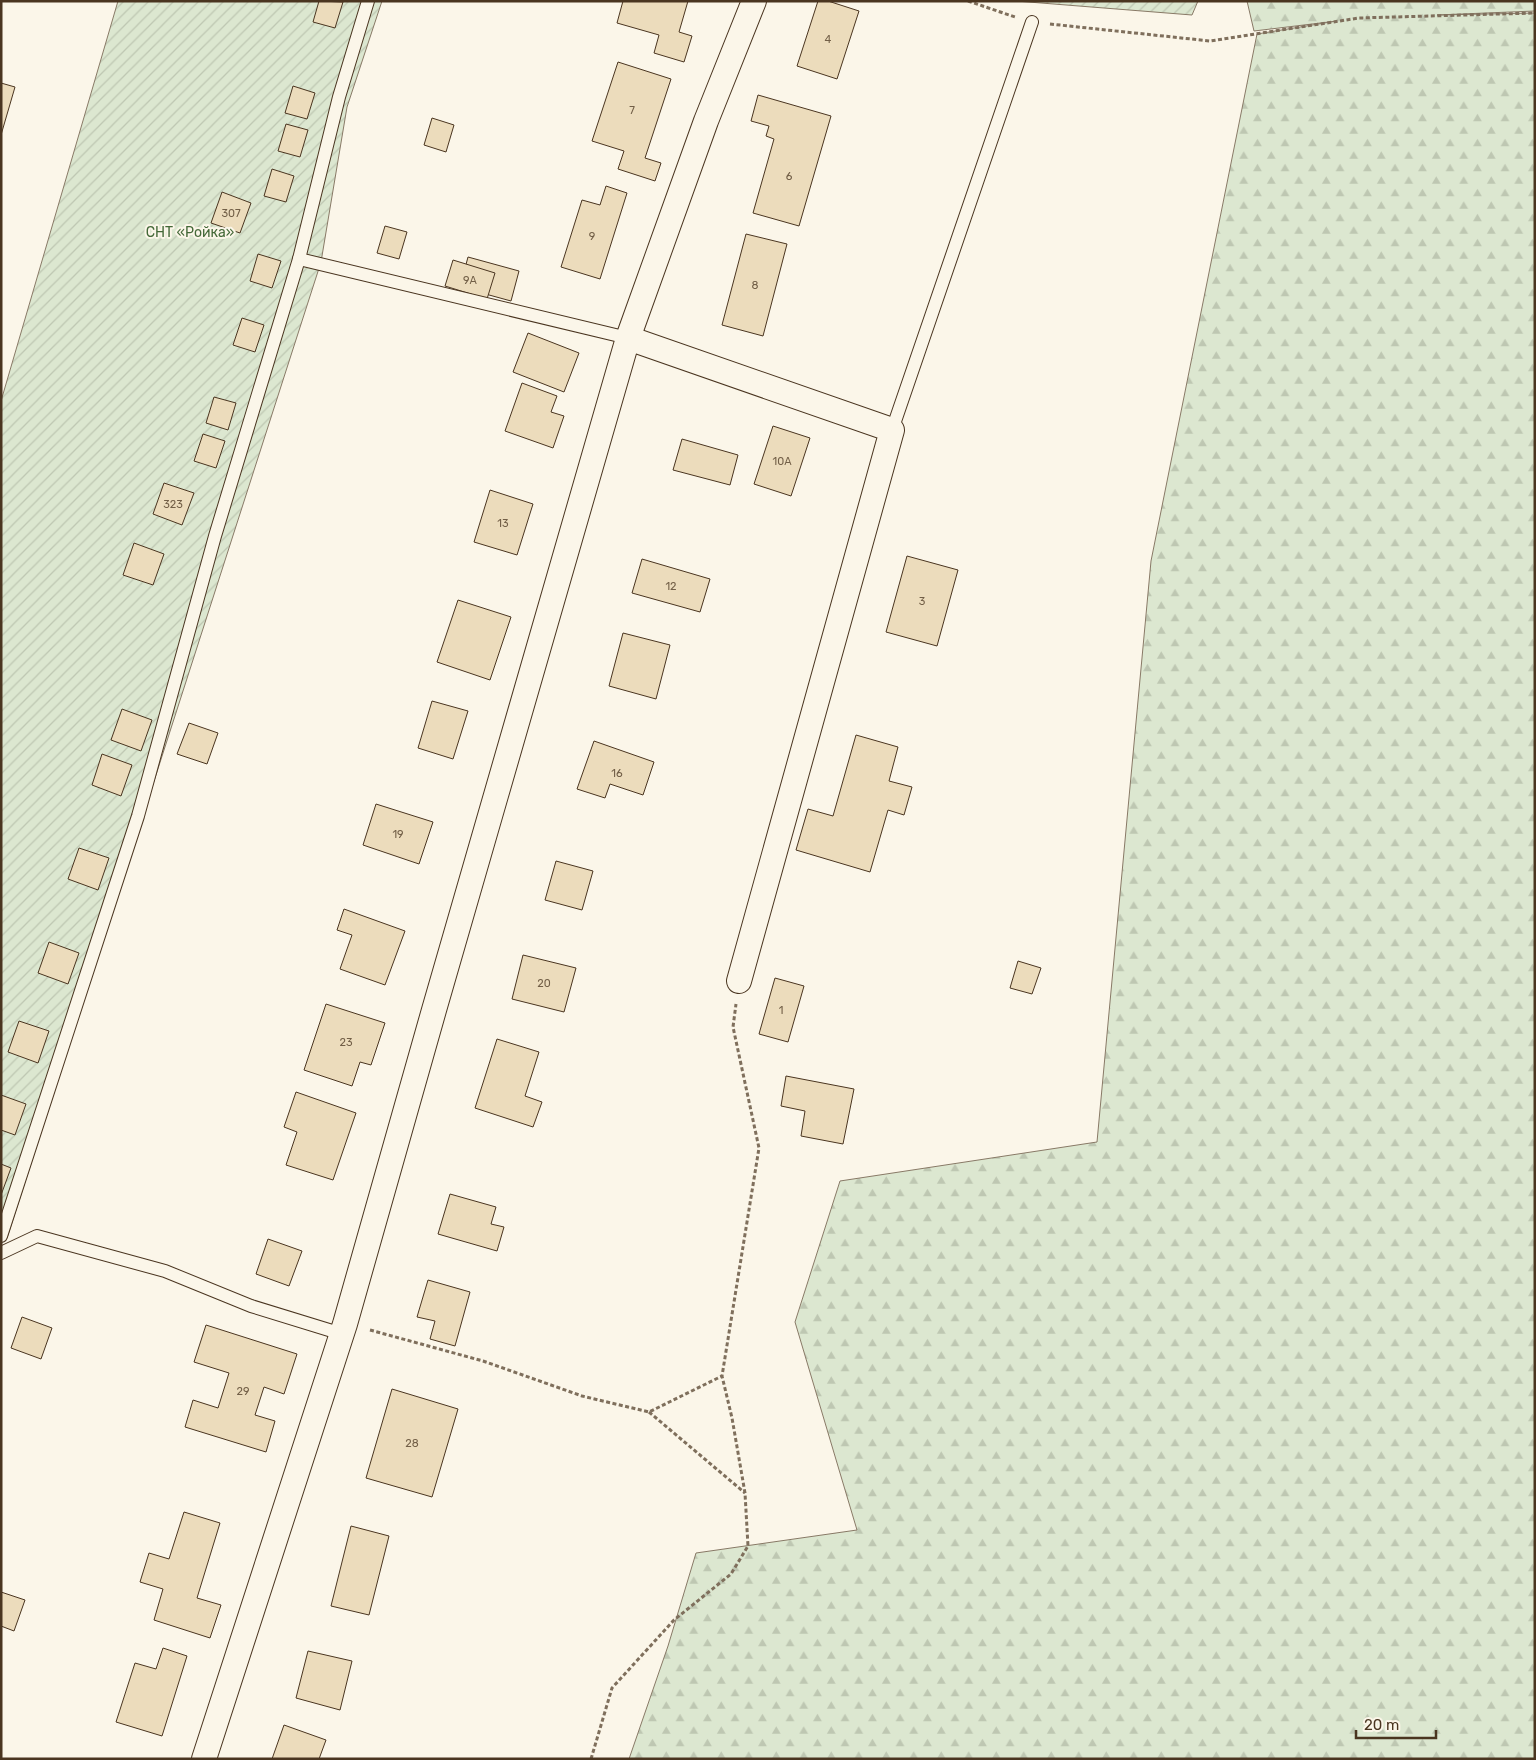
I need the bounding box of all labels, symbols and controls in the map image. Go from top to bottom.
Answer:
house number: 4 [825,33,832,46]
house number: 7 [629,104,635,117]
house number: 6 [786,170,793,183]
house number: 307 [221,207,241,220]
park label: СНТ «Ройка» [146,224,234,241]
house number: 9 [589,230,595,243]
house number: 9А [463,274,478,287]
house number: 8 [752,279,759,292]
house number: 10А [772,455,792,468]
house number: 323 [163,498,183,511]
house number: 13 [497,517,509,530]
house number: 12 [665,580,677,593]
house number: 3 [919,595,926,608]
house number: 16 [611,767,623,780]
house number: 19 [392,828,404,841]
house number: 20 [537,977,551,990]
house number: 1 [779,1004,783,1017]
house number: 23 [339,1036,353,1049]
house number: 29 [237,1385,249,1398]
house number: 28 [405,1437,419,1450]
scale bar [1356,1708,1436,1740]
text: 20 m [1364,1716,1399,1734]

